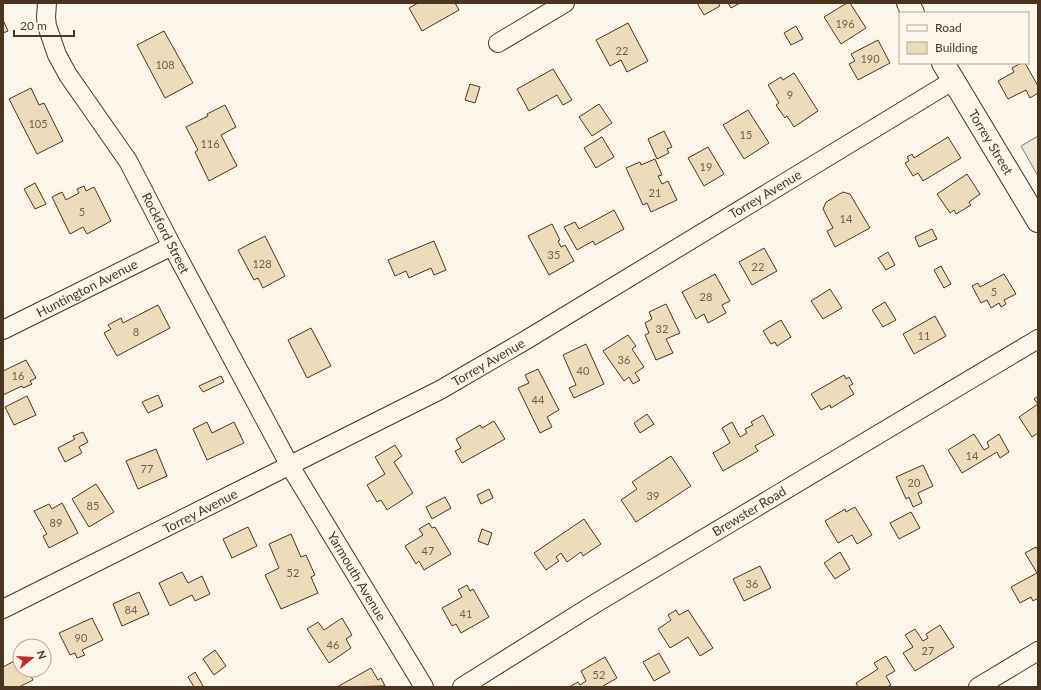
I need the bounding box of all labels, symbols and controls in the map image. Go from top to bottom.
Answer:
scale bar [14,12,74,38]
legend [899,12,1029,64]
house number: 196 [835,17,855,30]
text: 20 m [20,18,47,33]
text: Road [935,20,962,35]
text: Building [935,40,978,55]
house number: 22 [616,44,628,57]
house number: 190 [860,52,880,65]
house number: 108 [155,58,175,71]
house number: 9 [787,88,793,101]
street label: Torrey Street [965,106,1017,178]
house number: 105 [28,117,48,130]
house number: 15 [740,128,752,141]
house number: 116 [200,137,220,150]
house number: 19 [700,160,712,173]
street label: Torrey Avenue [726,166,804,222]
house number: 21 [649,186,661,199]
street label: Rockford Street [139,190,193,277]
house number: 5 [79,205,85,218]
house number: 14 [840,212,853,225]
house number: 35 [548,248,560,261]
street label: Huntington Avenue [34,256,140,320]
house number: 128 [252,257,272,270]
house number: 22 [752,260,764,273]
house number: 5 [991,285,997,298]
house number: 28 [700,290,712,303]
house number: 32 [656,322,668,335]
house number: 8 [133,325,139,338]
house number: 11 [918,329,930,342]
street label: Torrey Avenue [449,335,527,389]
house number: 36 [618,353,630,366]
house number: 40 [577,364,590,377]
house number: 16 [12,369,24,382]
house number: 44 [532,393,545,406]
house number: 14 [966,449,979,462]
house number: 77 [141,462,153,475]
house number: 20 [908,476,921,489]
street label: Brewster Road [709,483,789,539]
street label: Torrey Avenue [160,485,240,537]
house number: 39 [647,489,659,502]
house number: 85 [87,499,99,512]
house number: 89 [50,516,62,529]
street label: Yarmouth Avenue [324,529,390,624]
house number: 47 [422,544,434,557]
house number: 52 [287,566,299,579]
house number: 36 [746,577,758,590]
house number: 84 [125,603,138,616]
house number: 41 [460,607,472,620]
house number: 90 [75,631,88,644]
north arrow [12,638,52,678]
house number: 46 [327,638,339,651]
house number: 27 [922,644,934,657]
text: N [34,649,49,661]
house number: 52 [593,668,605,681]

